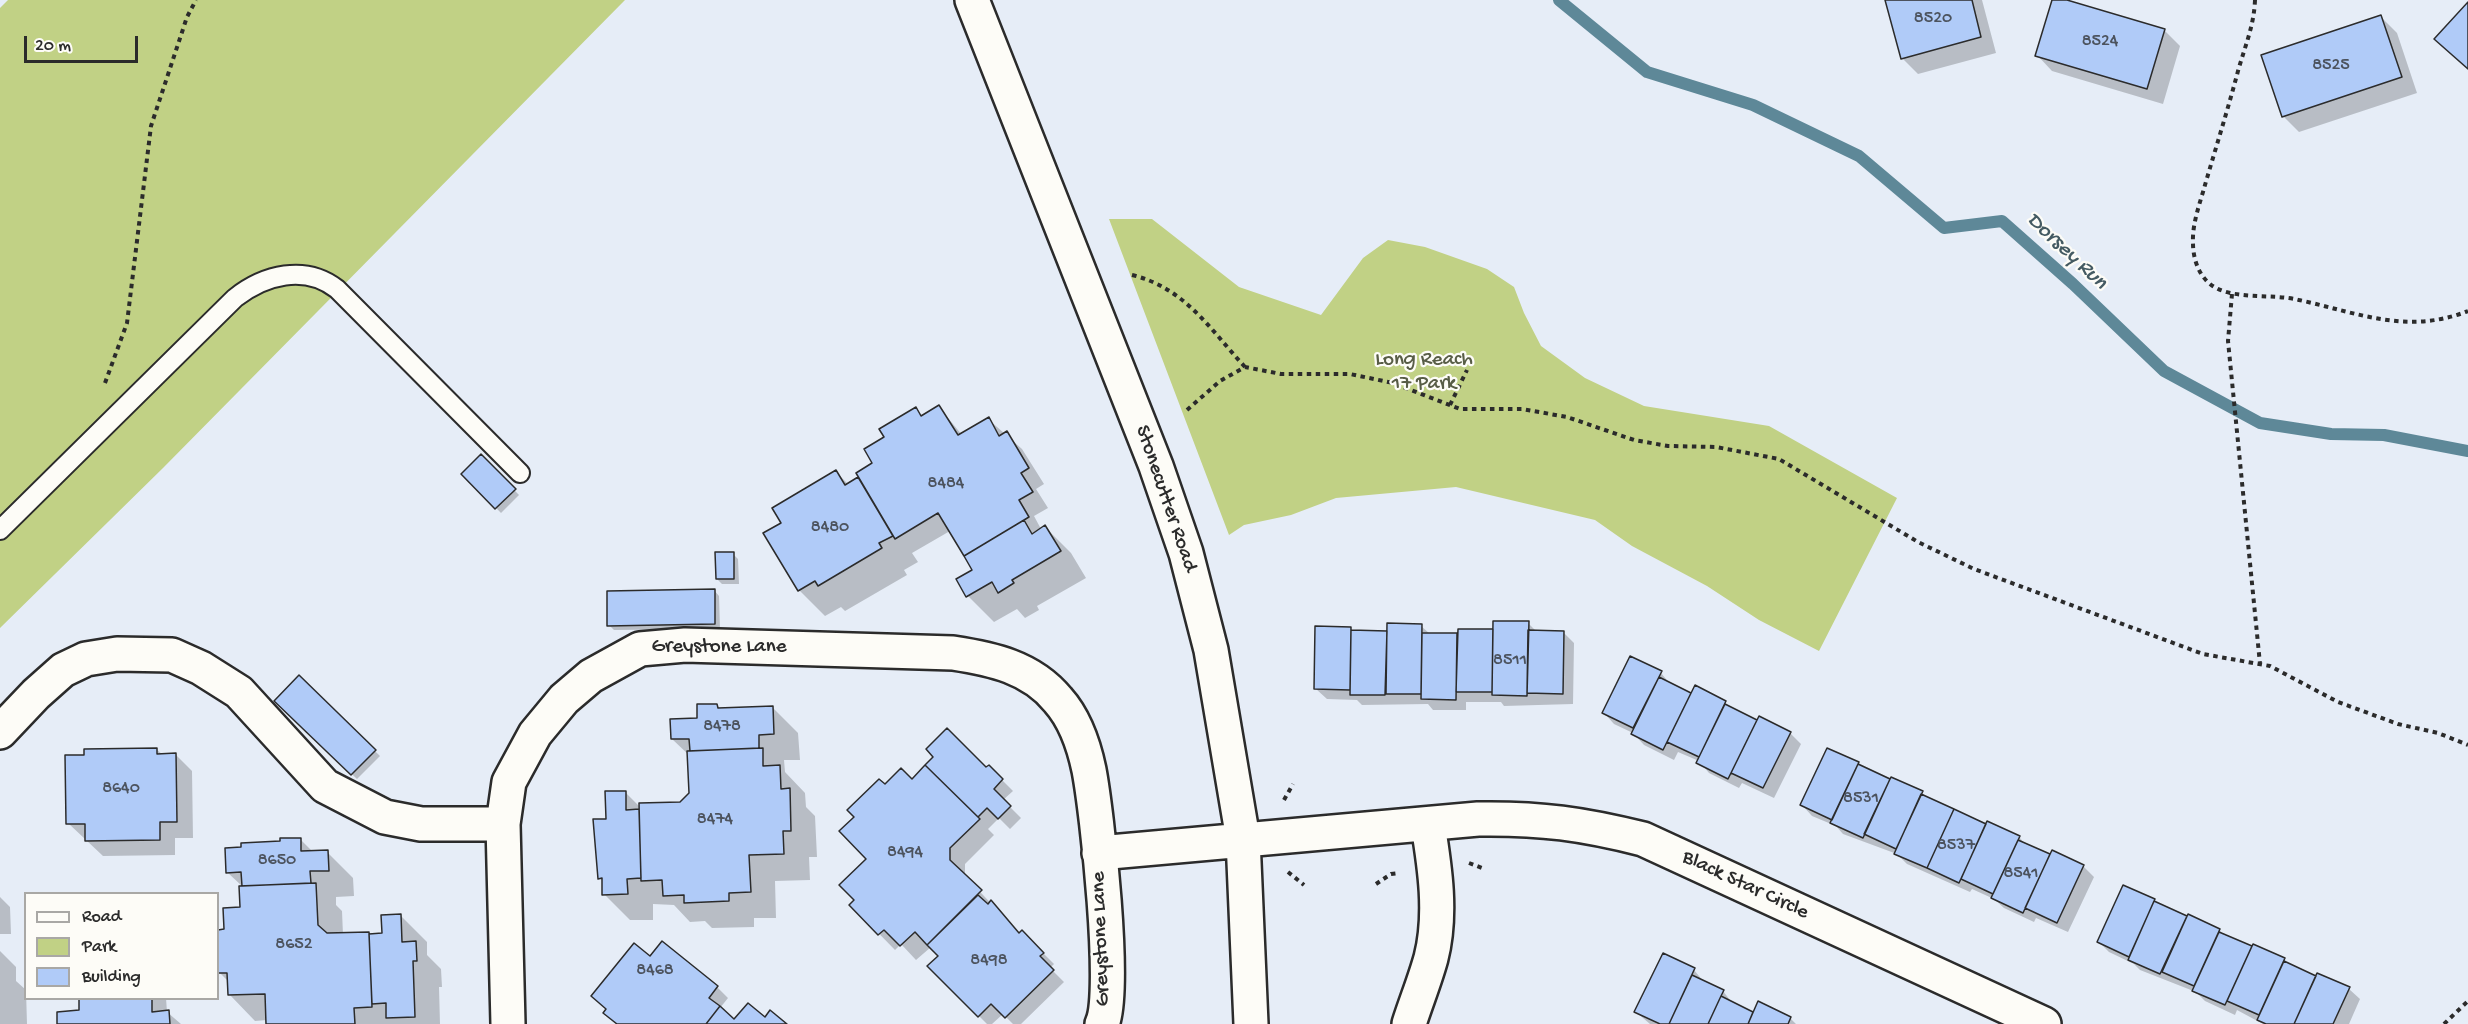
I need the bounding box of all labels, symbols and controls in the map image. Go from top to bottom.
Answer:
house number: 8520 [1914,8,1952,30]
scale bar [27,24,141,62]
house number: 8524 [2082,31,2118,53]
text: 20 m [35,36,71,57]
house number: 8525 [2312,55,2350,77]
water label: Dorsey Run [2020,208,2112,296]
park label: Long Reach 17 Park [1375,348,1473,398]
street label: Stonecutter Road [1128,422,1202,576]
house number: 8484 [928,473,964,495]
house number: 8480 [811,517,849,539]
street label: Greystone Lane [651,635,787,661]
house number: 8511 [1493,650,1527,672]
house number: 8478 [703,716,741,738]
house number: 8640 [102,778,140,800]
house number: 8531 [1843,788,1879,810]
house number: 8474 [697,809,733,831]
house number: 8537 [1937,835,1975,857]
house number: 8494 [887,842,923,864]
street label: Black Star Circle [1678,846,1812,926]
house number: 8650 [258,850,296,872]
house number: 8541 [2003,863,2039,885]
street label: Greystone Lane [1087,871,1117,1007]
legend [24,892,219,1000]
text: Road [82,907,121,928]
house number: 8652 [275,934,313,956]
text: Park [82,937,116,958]
house number: 8498 [970,950,1008,972]
house number: 8468 [636,960,674,982]
text: Building [82,967,141,988]

